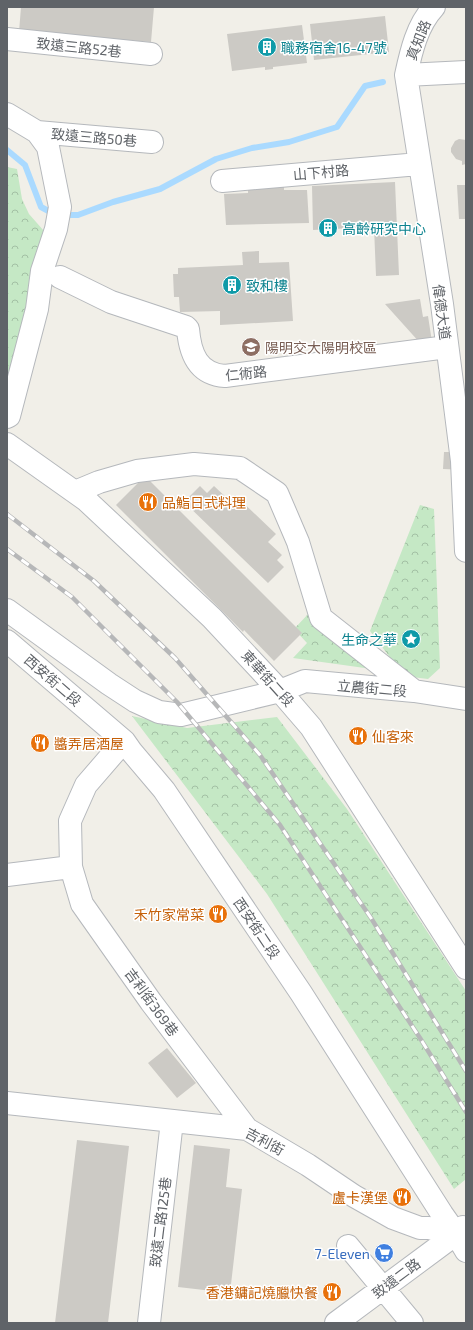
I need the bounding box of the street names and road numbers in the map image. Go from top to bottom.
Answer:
street label: 真知路 [402,17,434,63]
street label: 致遠三路52巷 [36,34,122,60]
street label: 致遠三路50巷 [50,125,138,149]
street label: 山下村路 [292,161,350,183]
street label: 偉德大道 [430,283,454,341]
street label: 仁術路 [224,362,268,384]
street label: 東華街二段 [238,646,298,710]
street label: 西安街二段 [21,651,85,709]
street label: 立農街二段 [336,676,408,700]
street label: 西安街二段 [230,894,284,962]
street label: 吉利街369巷 [122,965,182,1039]
street label: 吉利街 [242,1124,288,1158]
street label: 致遠二路125巷 [146,1176,174,1268]
street label: 致遠二路 [369,1254,423,1302]

